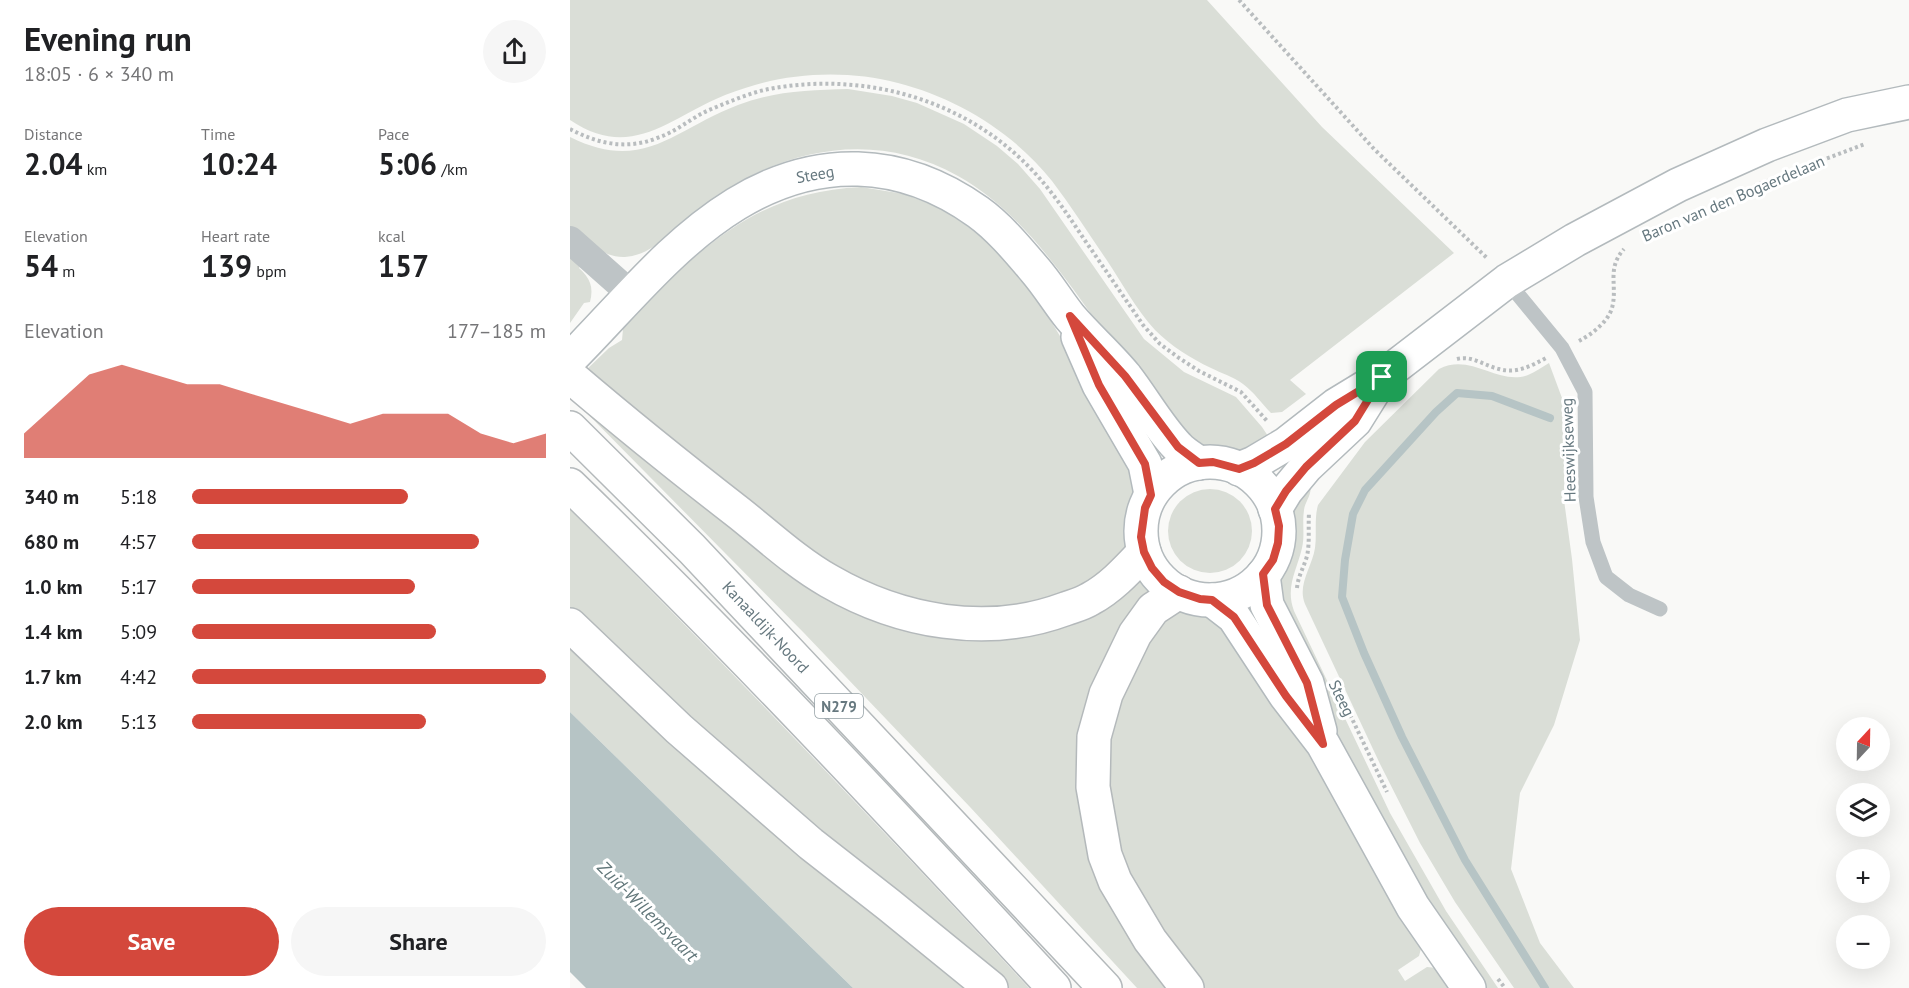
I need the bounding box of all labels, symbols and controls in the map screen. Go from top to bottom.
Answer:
text: Evening run [24,17,192,60]
button: share [483,20,546,83]
text: 18:05 · 6 × 340 m [24,61,174,87]
text: Distance [24,124,83,144]
text: Time [201,124,235,144]
text: Pace [378,124,409,144]
text: 2.04 [24,144,82,183]
text: 10:24 [201,144,277,183]
text: 5:06 [378,144,437,183]
street label: Baron van den Bogaerdelaan [1639,150,1827,246]
text: km [82,159,107,179]
text: /km [437,159,468,179]
street label: Steeg [794,161,836,187]
text: Elevation [24,226,88,246]
text: Heart rate [201,226,270,246]
text: kcal [378,226,405,246]
text: 54 [24,246,58,285]
text: 139 [201,246,252,285]
text: 157 [378,246,429,285]
text: m [58,261,75,281]
text: bpm [252,261,287,281]
text: Elevation [24,318,104,344]
text: 177–185 m [447,318,546,344]
pin [1356,351,1407,402]
icon: arrive [1365,360,1398,393]
street label: Heeswijkseweg [1556,397,1580,503]
text: 340 m [24,484,79,510]
text: 5:18 [120,484,157,510]
text: 680 m [24,529,79,555]
text: 4:57 [120,529,157,555]
text: 1.0 km [24,574,83,600]
text: 5:17 [120,574,157,600]
street label: Kanaaldijk-Noord [718,577,814,677]
text: 1.4 km [24,619,83,645]
text: 5:09 [120,619,157,645]
text: 1.7 km [24,664,82,690]
text: 4:42 [120,664,157,690]
street label: Steeg [1325,676,1359,720]
road number: N279 [815,694,863,718]
text: 2.0 km [24,709,83,735]
text: 5:13 [120,709,157,735]
north arrow [1836,717,1890,771]
map controls [1836,717,1890,969]
button: layers [1836,783,1890,837]
button: + [1836,849,1890,903]
water label: Zuid-Willemsvaart [592,855,704,967]
button: Save [24,907,279,976]
button: Share [291,907,546,976]
button: − [1836,915,1890,969]

